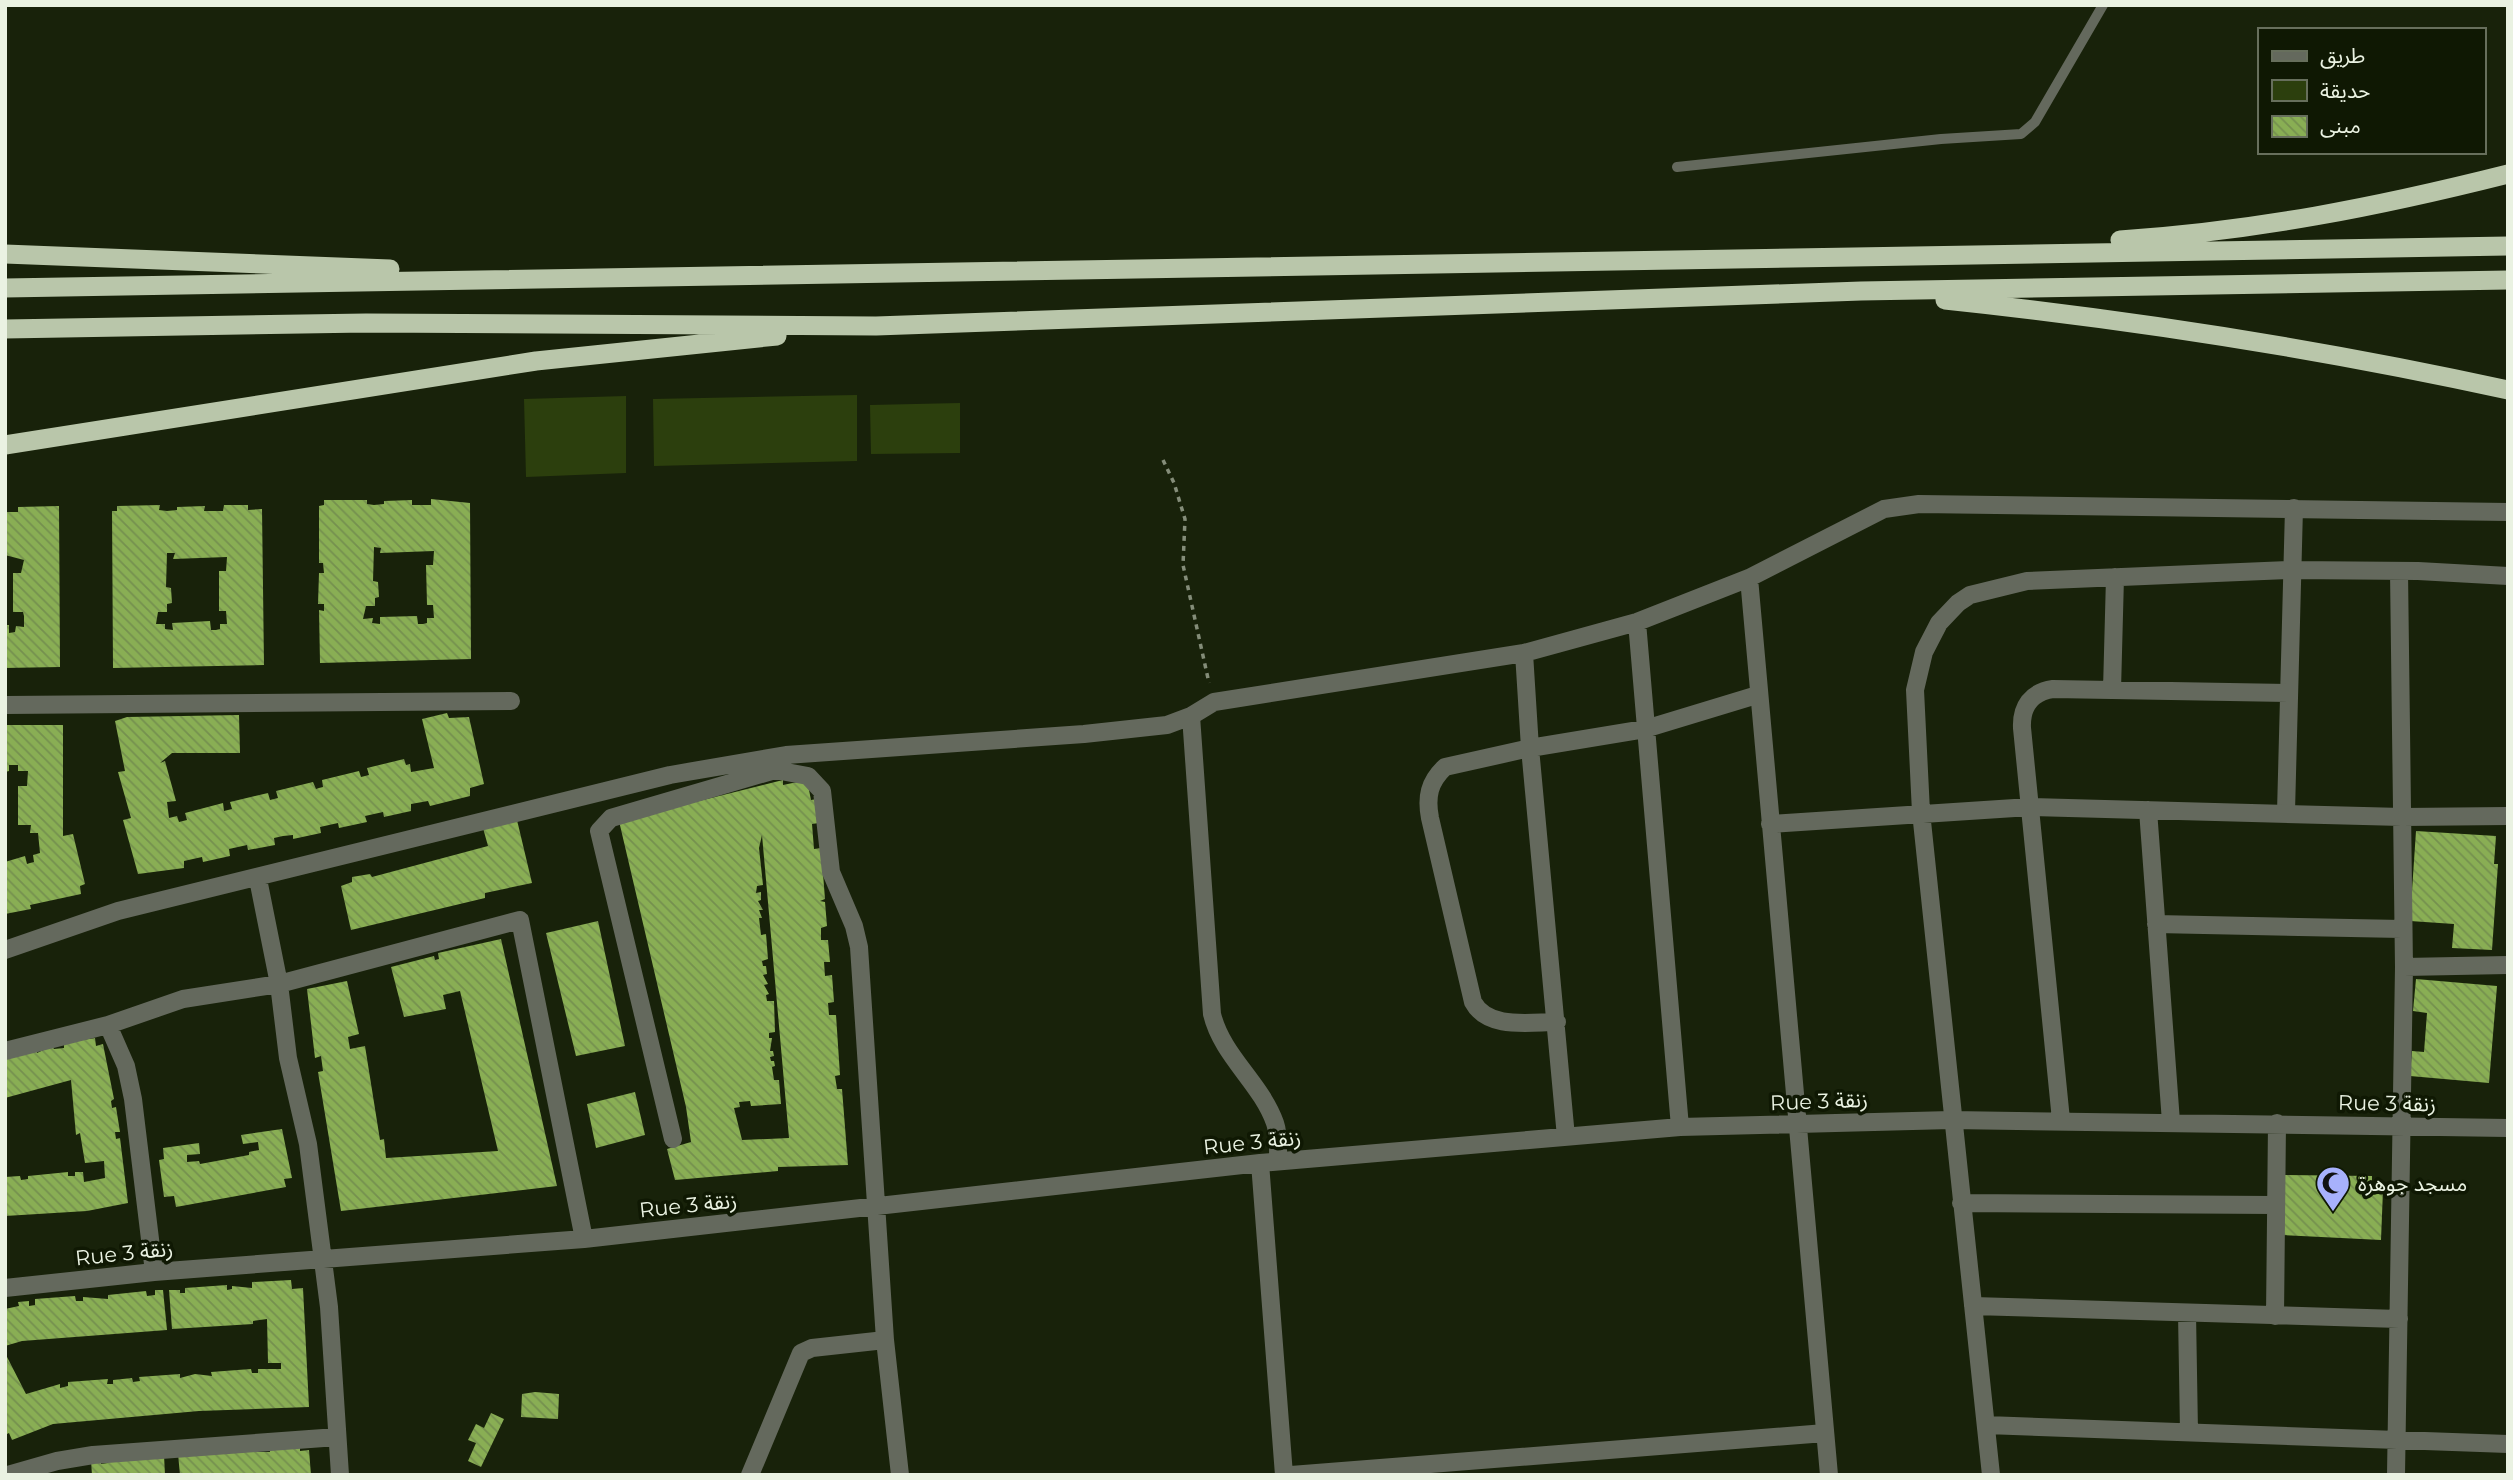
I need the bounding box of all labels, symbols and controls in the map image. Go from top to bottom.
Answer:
legend [2258,28,2485,154]
text: طريق [2320,43,2365,69]
text: حديقة [2320,78,2370,103]
text: مبنى [2320,113,2361,138]
street label: Rue 3 زنقة [1770,1087,1868,1115]
street label: Rue 3 زنقة [2338,1090,2436,1116]
street label: Rue 3 زنقة [1202,1124,1302,1160]
mosque icon: مسجد جوهرة [2314,1164,2352,1213]
place label: مسجد جوهرة [2358,1171,2467,1196]
street label: Rue 3 زنقة [638,1187,738,1223]
street label: Rue 3 زنقة [74,1235,174,1271]

